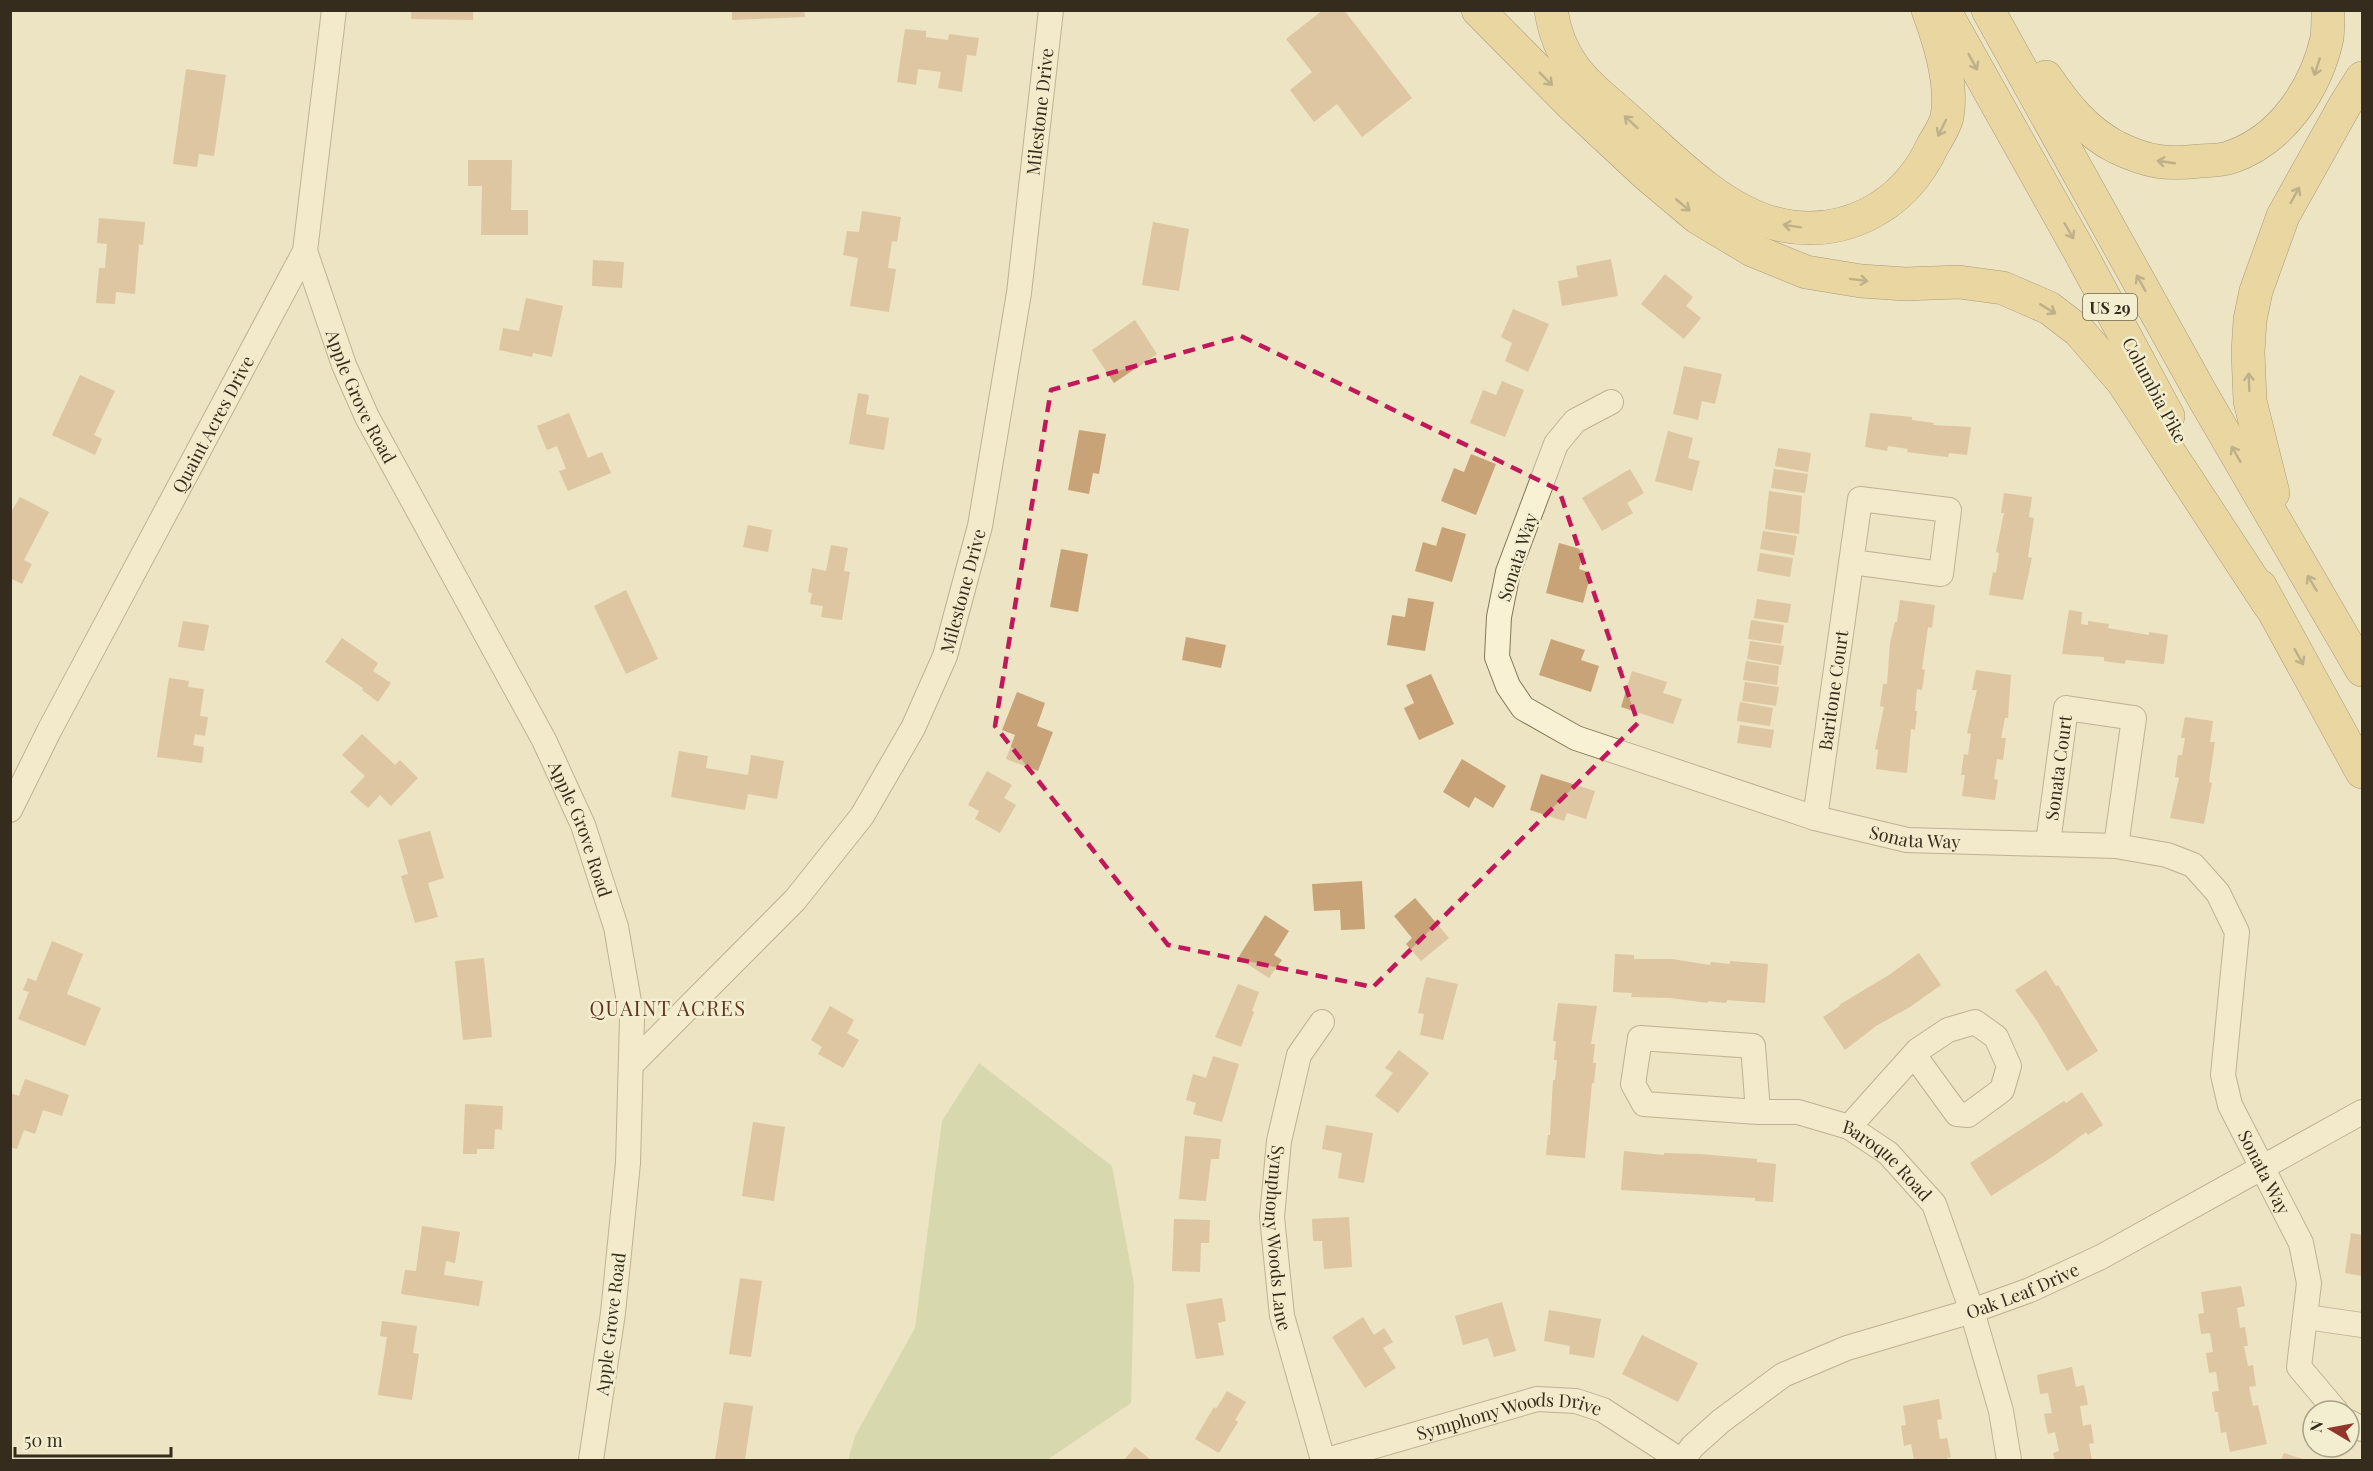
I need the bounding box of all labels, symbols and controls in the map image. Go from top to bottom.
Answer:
street label: Milestone Drive [1020,47,1059,176]
one-way arrow [1967,53,1979,70]
one-way arrow [2311,57,2322,76]
one-way arrow [1539,72,1554,87]
one-way arrow [1623,115,1638,129]
one-way arrow [1935,119,1947,137]
one-way arrow [2156,157,2176,168]
one-way arrow [2289,187,2301,204]
one-way arrow [1675,198,1690,212]
one-way arrow [1782,220,1802,231]
one-way arrow [2063,223,2075,240]
one-way arrow [1849,275,1868,286]
one-way arrow [2135,275,2146,293]
road number: US 29 [2083,294,2137,320]
one-way arrow [2039,303,2056,315]
street label: Apple Grove Road [320,326,402,468]
street label: Columbia Pike [2117,333,2193,447]
street label: Quaint Acres Drive [166,351,259,497]
one-way arrow [2244,372,2255,392]
one-way arrow [2230,445,2241,463]
street label: Sonata Way [1491,510,1543,604]
street label: Milestone Drive [934,526,991,656]
one-way arrow [2305,575,2317,592]
street label: Baritone Court [1813,628,1853,752]
one-way arrow [2293,648,2305,665]
street label: Sonata Court [2039,713,2077,822]
street label: Apple Grove Road [543,756,618,900]
street label: Sonata Way [1867,819,1961,854]
district label: QUAINT ACRES [589,994,747,1021]
street label: Baroque Road [1840,1114,1938,1206]
street label: Sonata Way [2233,1126,2296,1218]
street label: Symphony Woods Lane [1260,1144,1298,1333]
street label: Apple Grove Road [589,1251,631,1398]
street label: Oak Leaf Drive [1963,1257,2083,1324]
street label: Symphony Woods Drive [1414,1387,1605,1445]
north arrow [2301,1399,2361,1459]
text: N [2304,1418,2327,1434]
scale bar [15,1420,171,1458]
text: 50 m [24,1428,63,1452]

